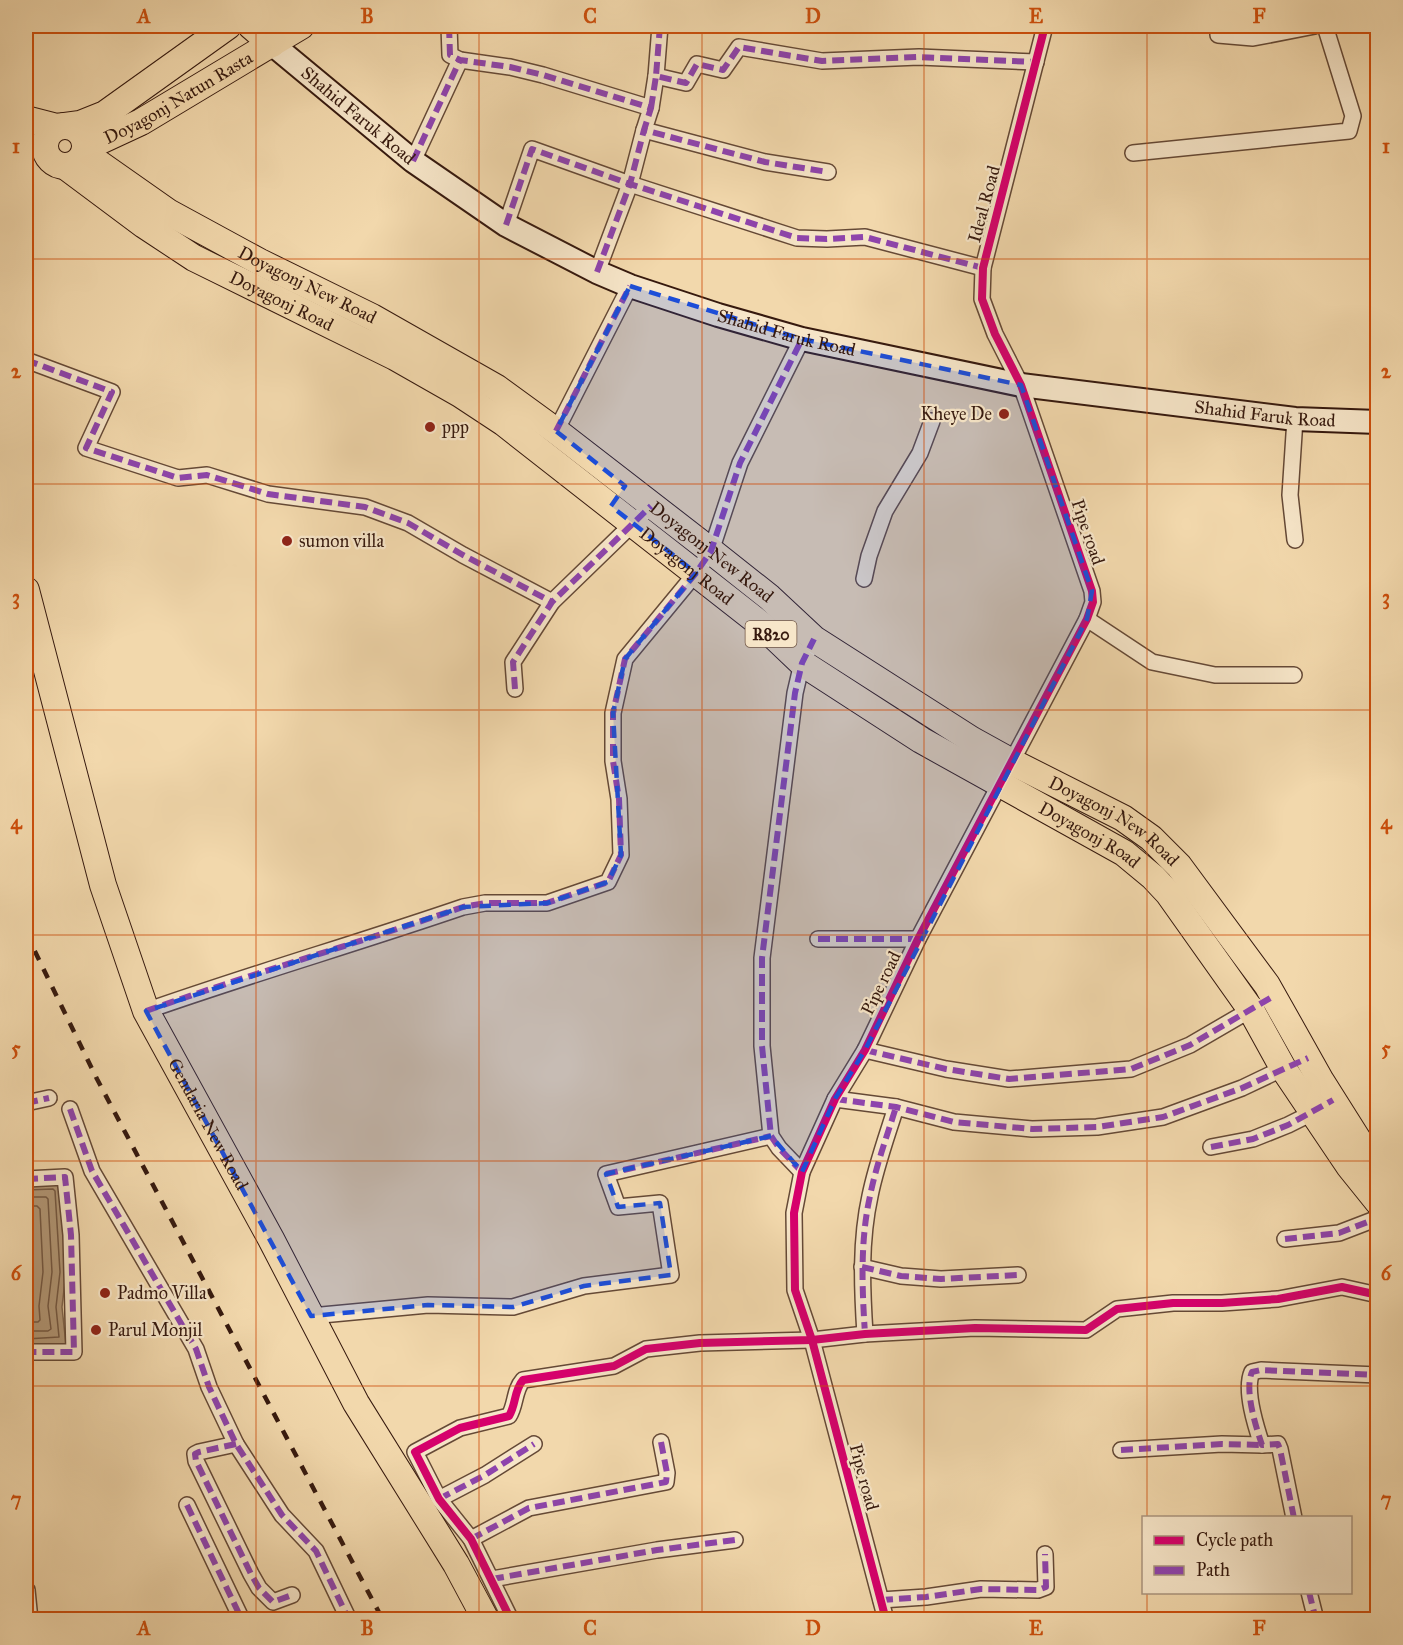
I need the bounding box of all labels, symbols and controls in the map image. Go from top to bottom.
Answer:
text: A [135,4,151,28]
text: B [360,4,374,28]
text: C [583,4,597,28]
text: D [805,4,821,28]
text: E [1029,4,1044,28]
text: F [1252,4,1266,28]
street label: Doyagonj Natun Rasta [100,46,257,149]
street label: Shahid Faruk Road [297,62,420,169]
text: 1 [12,134,20,158]
text: 1 [1382,134,1390,158]
street label: Ideal Road [963,163,1005,245]
street label: Doyagonj New Road [234,241,380,328]
street label: Doyagonj Road [226,266,337,336]
street label: Shahid Faruk Road [715,304,858,361]
text: 2 [11,359,22,383]
text: 2 [1381,359,1392,383]
street label: Shahid Faruk Road [1193,396,1336,431]
place label: Kheye De [921,403,992,425]
marker: Kheye De [997,407,1011,421]
place label: ppp [441,416,469,438]
marker: ppp [423,420,437,434]
street label: Pipe road [1067,496,1109,568]
street label: Doyagonj New Road [645,497,778,607]
street label: Doyagonj Road [635,522,738,610]
place label: sumon villa [299,530,384,552]
marker: sumon villa [280,534,294,548]
text: 3 [12,585,20,610]
text: 3 [1382,585,1390,610]
road number: R820 [746,621,796,647]
street label: Doyagonj New Road [1045,771,1184,871]
street label: Doyagonj Road [1035,797,1145,873]
text: 4 [10,810,22,835]
text: 4 [1380,810,1392,835]
street label: Pipe road [856,948,906,1018]
text: 5 [11,1036,21,1060]
text: 5 [1381,1036,1391,1060]
street label: Gendaria New Road [163,1054,253,1194]
text: 6 [11,1261,23,1285]
text: 6 [1381,1261,1393,1285]
place label: Padmo Villa [117,1282,207,1304]
marker: Padmo Villa [98,1286,112,1300]
place label: Parul Monjil [108,1319,202,1341]
marker: Parul Monjil [89,1323,103,1337]
street label: Pipe road [845,1441,883,1513]
text: 7 [11,1487,22,1511]
text: 7 [1381,1487,1392,1511]
legend [1142,1516,1352,1594]
text: Cycle path [1196,1529,1273,1551]
text: Path [1196,1559,1230,1581]
text: A [135,1616,151,1640]
text: B [360,1616,374,1640]
text: C [583,1616,597,1640]
text: D [805,1616,821,1640]
text: E [1029,1616,1044,1640]
text: F [1252,1616,1266,1640]

